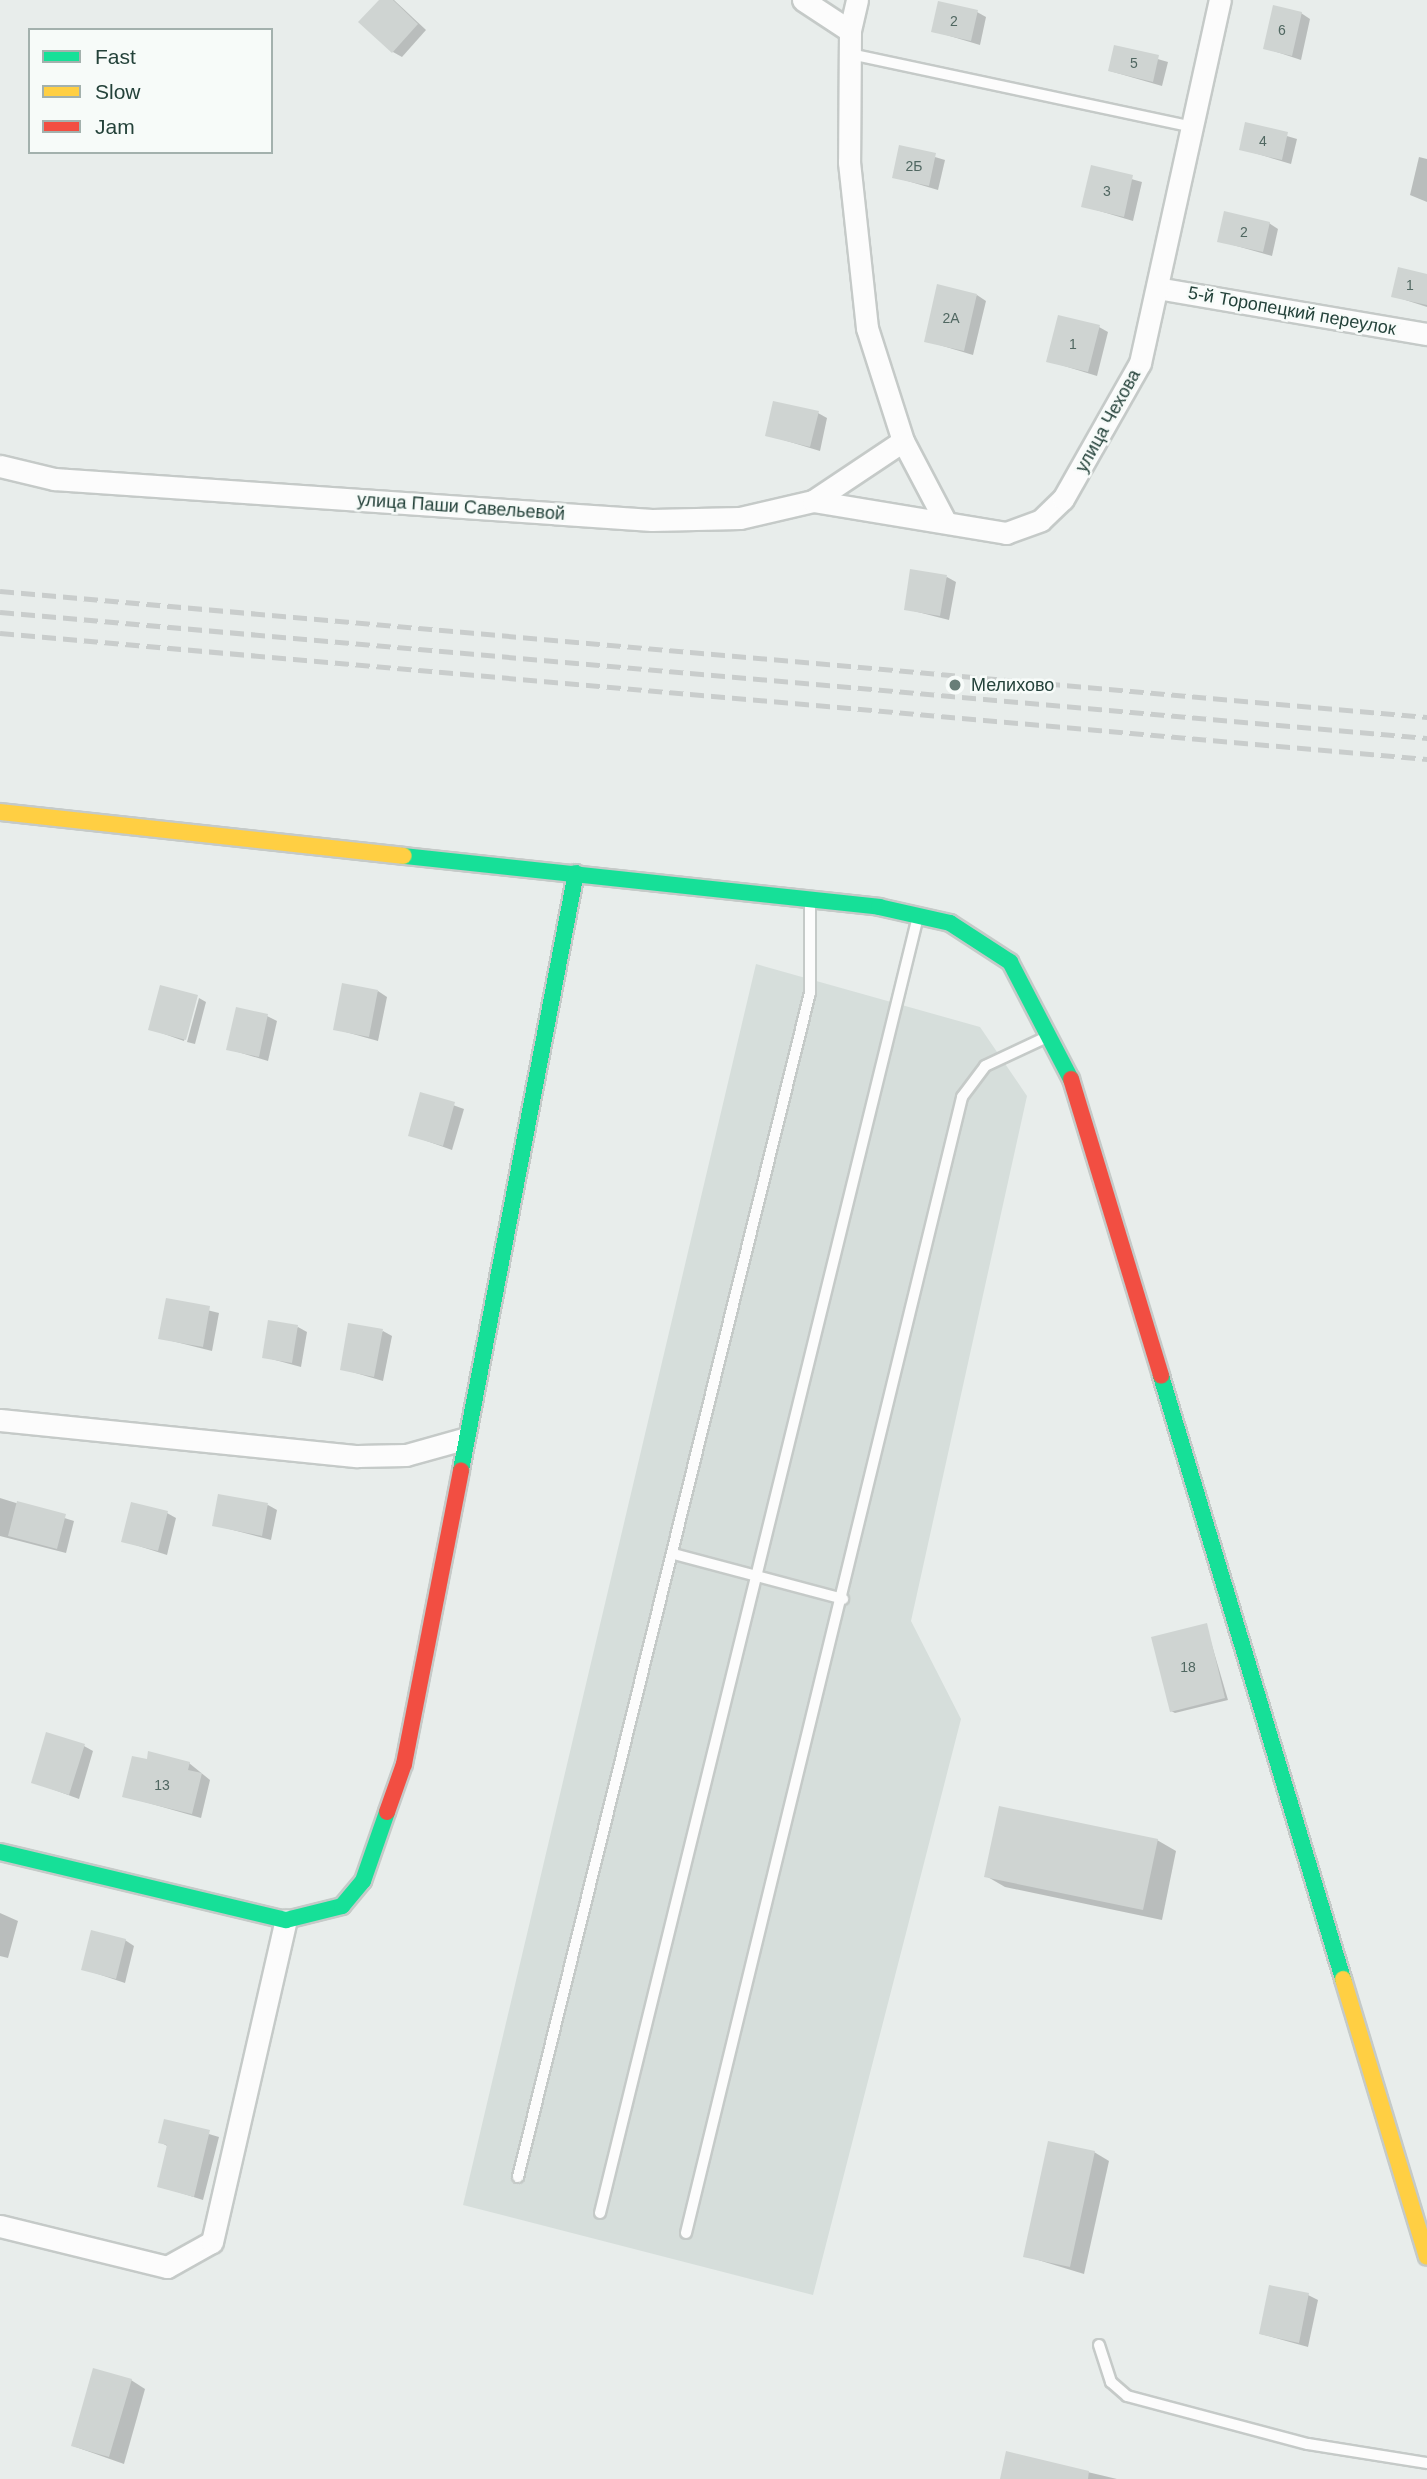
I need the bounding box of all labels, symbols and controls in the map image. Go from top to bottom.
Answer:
house number: 2 [950,13,958,29]
house number: 6 [1278,22,1286,38]
legend [28,28,273,154]
text: Fast [95,45,136,68]
house number: 5 [1130,55,1138,71]
text: Slow [95,80,141,103]
text: Jam [95,115,135,138]
house number: 4 [1259,133,1267,149]
house number: 2Б [906,158,922,174]
house number: 3 [1103,183,1111,199]
house number: 2 [1240,224,1248,240]
house number: 1 [1406,277,1414,293]
street label: 5-й Торопецкий переулок [1186,282,1398,340]
house number: 2А [942,310,960,326]
house number: 1 [1069,336,1077,352]
street label: улица Чехова [1071,366,1145,476]
street label: улица Паши Савельевой [356,489,566,525]
place label: Мелихово [971,674,1054,696]
marker: Мелихово [945,675,965,695]
house number: 18 [1180,1659,1196,1675]
house number: 13 [154,1777,170,1793]

